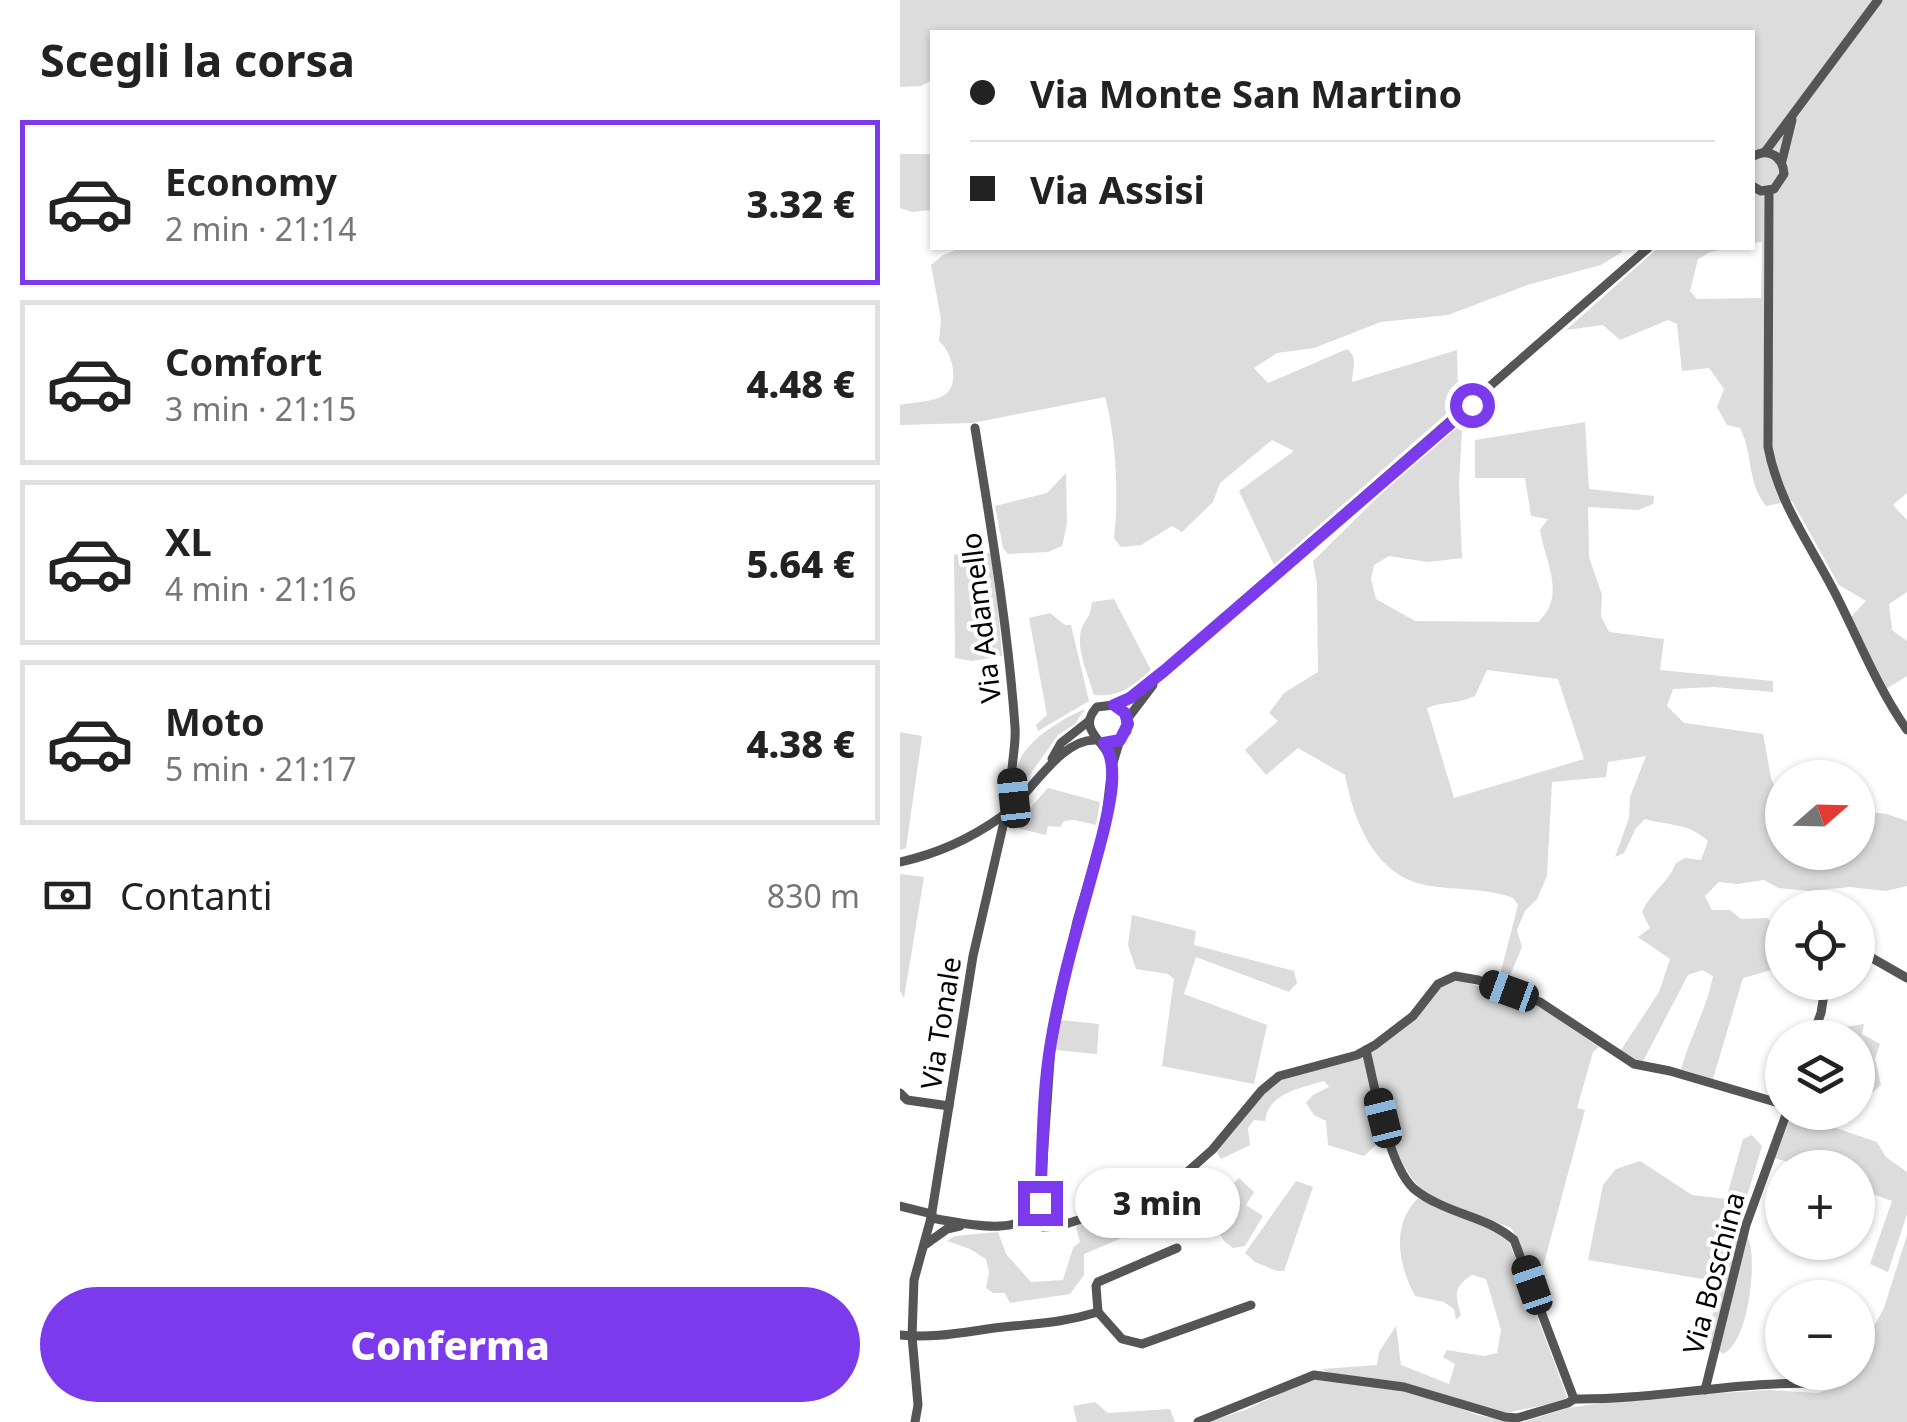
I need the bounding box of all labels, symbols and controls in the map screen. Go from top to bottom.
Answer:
text: Scegli la corsa [40,29,355,90]
text: Via Monte San Martino [1030,67,1462,119]
text: Economy [165,155,337,207]
icon: car [45,158,135,248]
text: Via Assisi [1030,163,1205,215]
text: 3.32 € [746,177,855,229]
text: 2 min · 21:14 [165,207,357,250]
text: Comfort [165,335,322,387]
icon: car [45,338,135,428]
text: 4.48 € [746,357,855,409]
route start [1450,383,1495,428]
text: 3 min · 21:15 [165,387,357,430]
text: XL [165,515,212,567]
icon: car [45,518,135,608]
street label: Via Adamello [951,531,1009,705]
text: 5.64 € [746,537,855,589]
text: 4 min · 21:16 [165,567,357,610]
text: Moto [165,695,265,747]
icon: car [45,698,135,788]
text: 4.38 € [746,717,855,769]
text: 5 min · 21:17 [165,747,357,790]
north arrow [1765,760,1875,870]
map controls [1765,760,1875,1390]
car [996,767,1032,829]
icon: cash [40,868,95,923]
text: Contanti [120,869,273,921]
text: 830 m [767,874,860,917]
button: locate [1765,890,1875,1000]
street label: Via Tonale [911,954,969,1092]
car [1476,967,1542,1015]
button: layers [1765,1020,1875,1130]
car [1361,1085,1405,1151]
button: + [1765,1150,1875,1260]
callout: 3 min [1075,1168,1240,1238]
route end [1018,1181,1063,1226]
text: 3 min [1113,1181,1202,1224]
street label: Via Boschina [1673,1188,1753,1358]
car [1508,1252,1556,1318]
button: − [1765,1280,1875,1390]
button: Conferma [40,1287,860,1402]

